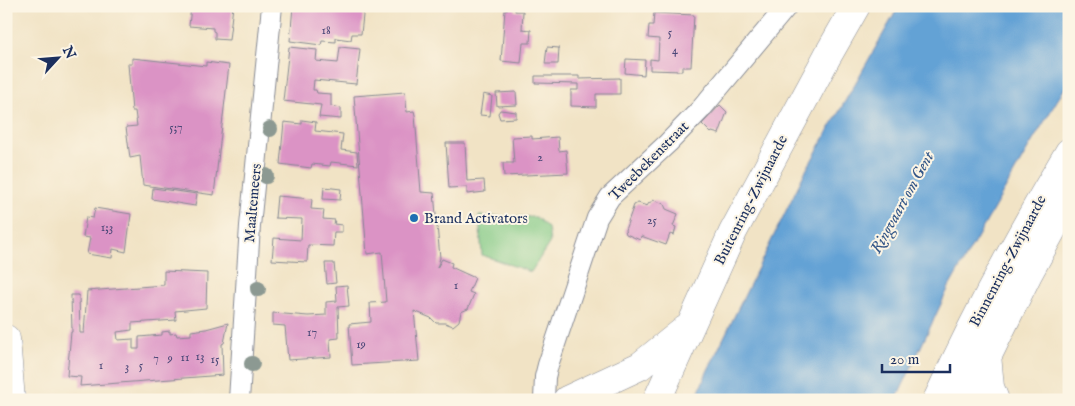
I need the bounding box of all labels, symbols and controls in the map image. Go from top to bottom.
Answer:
house number: 18 [321,23,331,38]
house number: 5 [668,25,673,40]
north arrow [32,32,82,82]
text: N [58,42,80,62]
house number: 4 [672,43,678,58]
street label: Tweebekenstraat [605,117,693,205]
house number: 5;7 [169,120,183,135]
street label: Buitenring-Zwijnaarde [710,132,792,268]
water label: Ringvaart om Gent [867,148,940,257]
house number: 2 [537,150,543,165]
street label: Maaltemeers [240,163,266,243]
street label: Binnenring-Zwijnaarde [965,192,1051,330]
place label: Brand Activators [424,209,528,228]
marker: Brand Activators [408,212,420,224]
house number: 25 [647,213,658,228]
house number: 1;3 [101,220,113,235]
house number: 1 [454,278,458,293]
house number: 17 [307,325,317,340]
house number: 19 [356,337,366,352]
scale bar [882,341,950,373]
house number: 13 [196,349,204,364]
house number: 11 [181,350,189,365]
text: 20 m [890,350,920,369]
house number: 7 [153,351,159,366]
house number: 9 [166,351,173,366]
house number: 15 [211,352,220,367]
house number: 1 [99,358,103,373]
house number: 5 [139,358,144,373]
house number: 3 [125,359,129,374]

